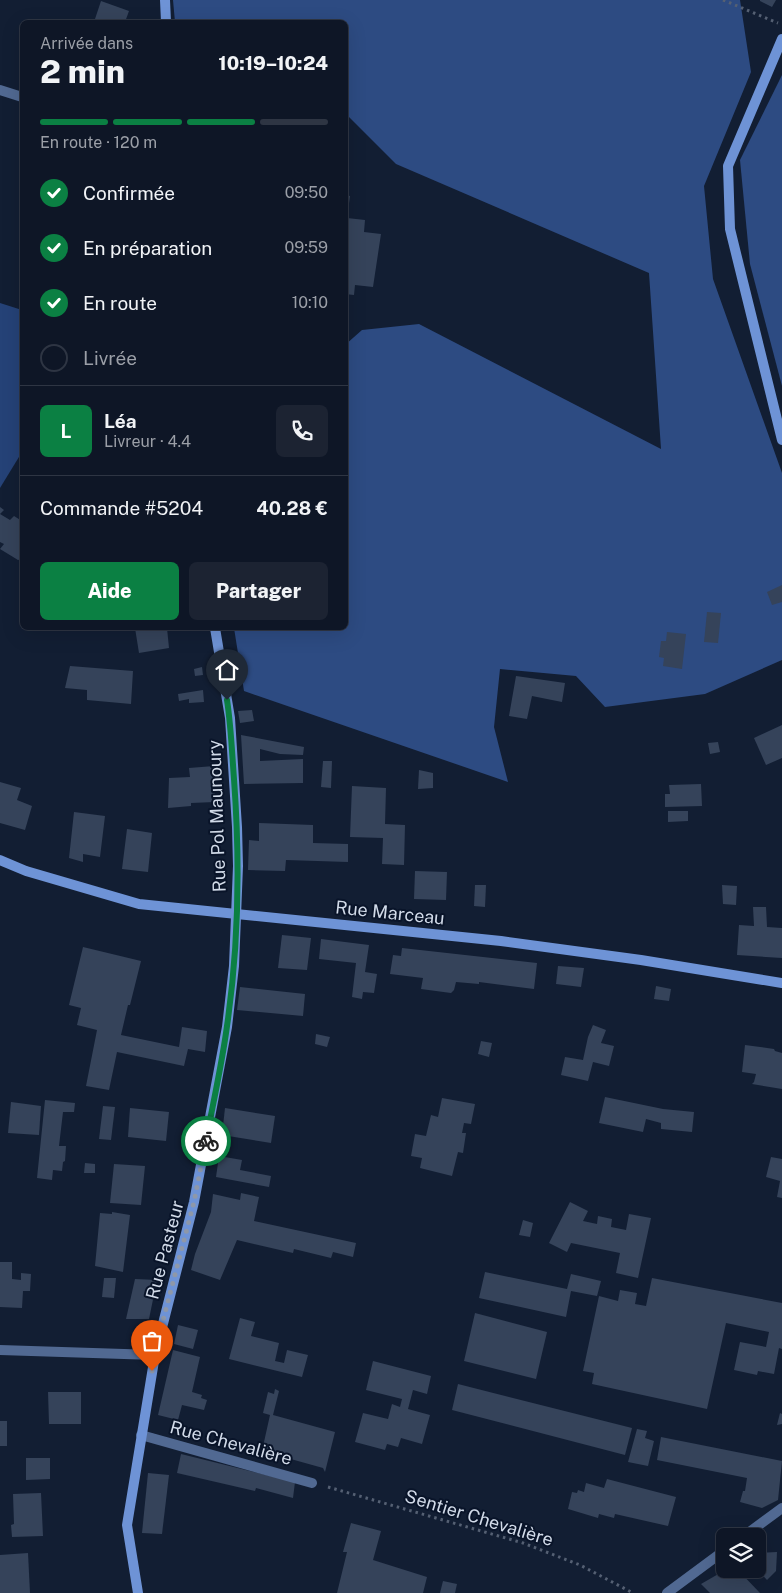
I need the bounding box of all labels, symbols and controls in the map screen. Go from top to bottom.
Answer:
text: Arrivée dans [40,34,133,53]
text: 10:19–10:24 [218,52,328,74]
text: 2 min [40,53,125,90]
text: En route · 120 m [40,133,157,152]
icon: check [40,179,68,207]
text: Confirmée [83,182,175,204]
text: 09:50 [285,183,328,202]
icon: check [40,234,68,262]
text: En préparation [83,237,212,259]
text: 09:59 [284,238,328,257]
icon: check [40,289,68,317]
text: En route [83,292,157,314]
text: 10:10 [292,293,328,312]
text: Livrée [83,347,137,369]
button: phone [276,405,328,457]
text: Léa [104,410,136,432]
text: L [61,420,71,442]
text: Livreur · 4.4 [104,432,191,451]
text: Commande #5204 [40,497,203,519]
text: 40.28 € [256,497,328,519]
button: Aide [40,562,179,620]
button: Partager [189,562,328,620]
pin [206,649,248,700]
icon: home [213,656,241,684]
street label: Rue Pol Maunoury [203,739,230,893]
street label: Rue Marceau [334,896,446,929]
courier [181,1116,231,1166]
icon: bike [192,1127,220,1155]
street label: Rue Pasteur [141,1198,188,1302]
pin [131,1320,173,1371]
icon: bag [138,1327,166,1355]
street label: Rue Chevalière [168,1416,295,1469]
street label: Sentier Chevalière [402,1485,556,1550]
map controls [716,1528,766,1578]
button: layers [716,1528,766,1578]

